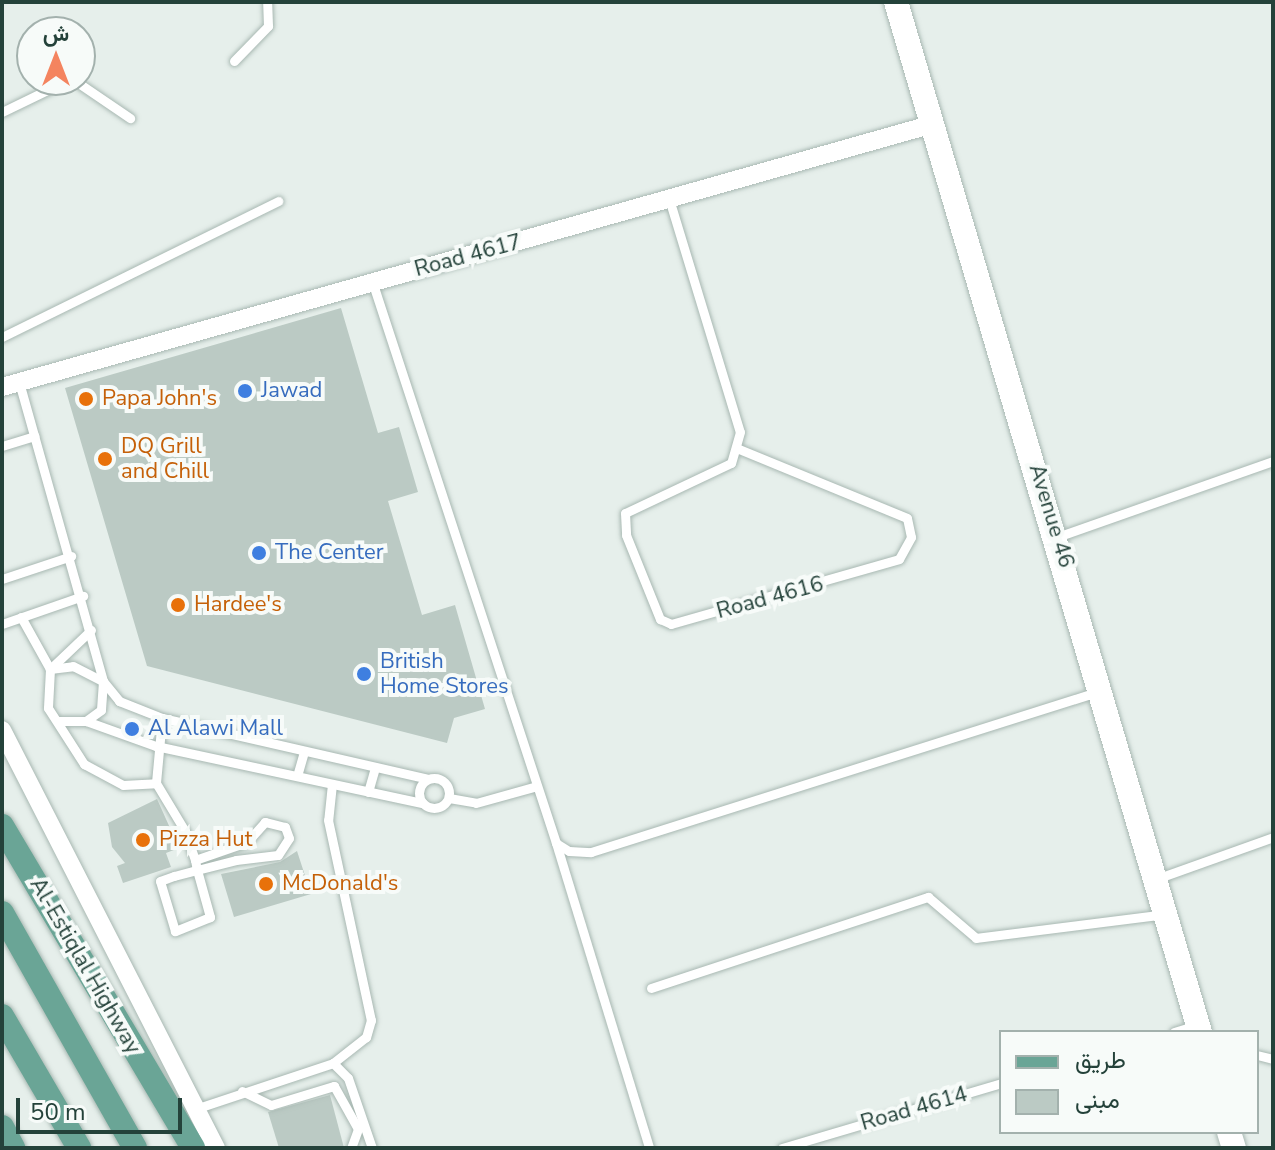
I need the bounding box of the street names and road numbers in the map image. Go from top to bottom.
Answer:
street label: Road 4617 [412,229,524,283]
street label: Avenue 46 [1023,461,1079,571]
street label: Road 4616 [714,571,826,625]
street label: Al-Estiqlal Highway [24,873,146,1059]
street label: Road 4614 [858,1081,970,1137]

